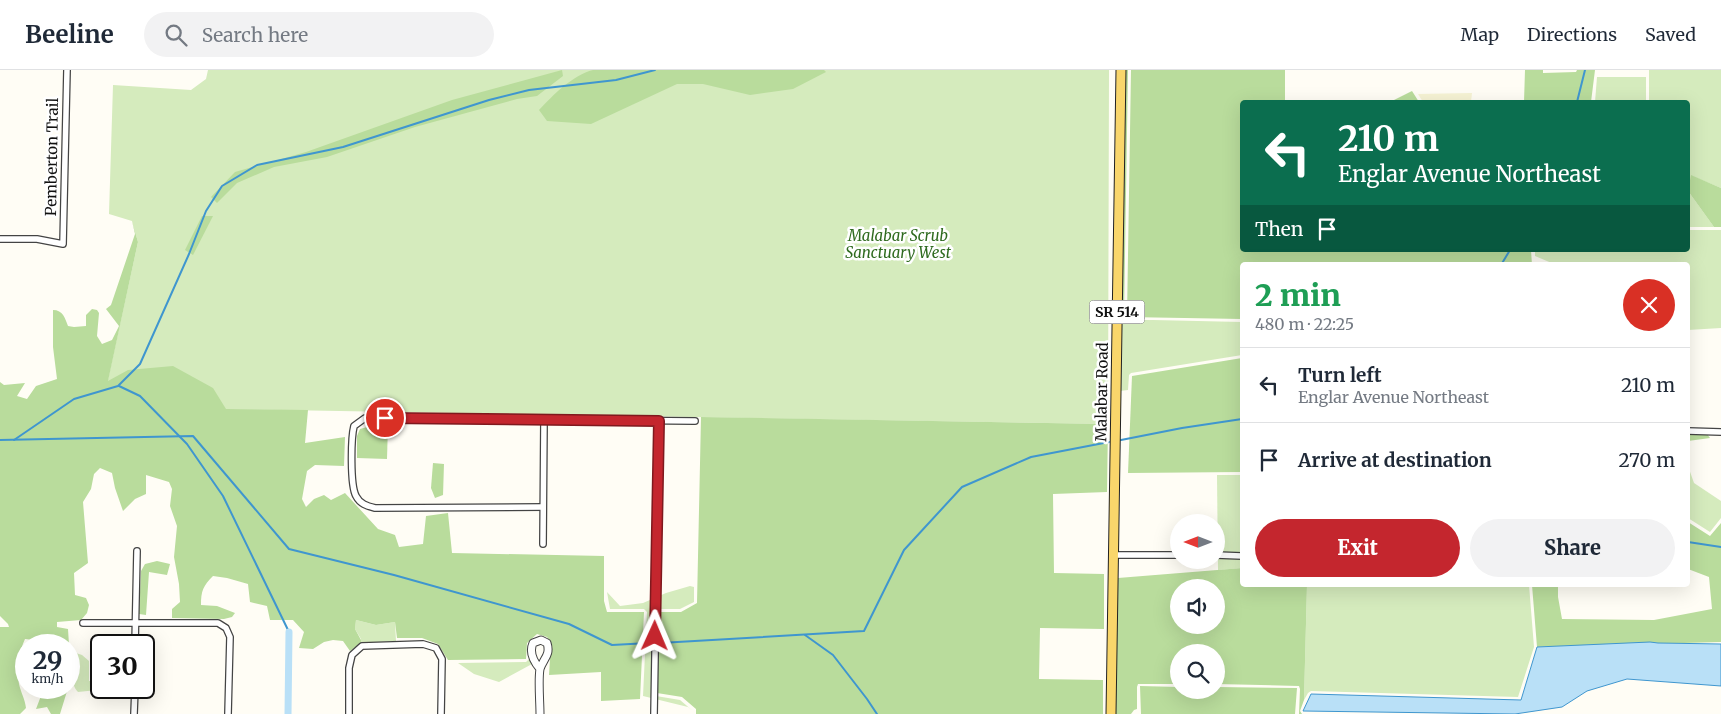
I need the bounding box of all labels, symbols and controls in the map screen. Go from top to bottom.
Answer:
search box [144,12,494,57]
text: Beeline [25,19,114,50]
icon: search [162,21,190,49]
text: Search here [202,23,308,47]
text: Map [1461,23,1499,46]
text: Directions [1527,23,1617,46]
text: Saved [1645,23,1696,46]
street label: Pemberton Trail [41,97,62,216]
text: 210 m [1338,117,1439,161]
icon: left [1255,120,1320,185]
text: Englar Avenue Northeast [1338,160,1601,188]
icon: arrive [1313,215,1341,243]
text: Then [1255,217,1303,241]
park label: Malabar Scrub Sanctuary West [845,226,952,262]
text: 2 min [1255,276,1341,314]
button: close [1623,279,1675,331]
road number: SR 514 [1090,300,1144,323]
text: 480 m · 22:25 [1255,314,1354,334]
street label: Malabar Road [1091,342,1112,442]
text: Turn left [1298,363,1382,387]
icon: left [1255,371,1283,399]
text: 210 m [1621,373,1675,397]
text: Englar Avenue Northeast [1298,387,1489,407]
pin [364,397,406,439]
icon: arrive [371,404,399,432]
icon: arrive [1255,446,1283,474]
text: Arrive at destination [1298,448,1492,472]
text: 270 m [1618,448,1675,472]
north arrow [1170,514,1225,569]
map controls [1170,514,1225,699]
button: Exit [1255,519,1460,577]
button: Share [1470,519,1675,577]
button: sound [1170,579,1225,634]
position arrow [628,609,680,661]
speed limit sign: 30 [90,634,155,699]
text: 29 [33,644,62,676]
button: search [1170,644,1225,699]
text: km/h [32,671,63,686]

